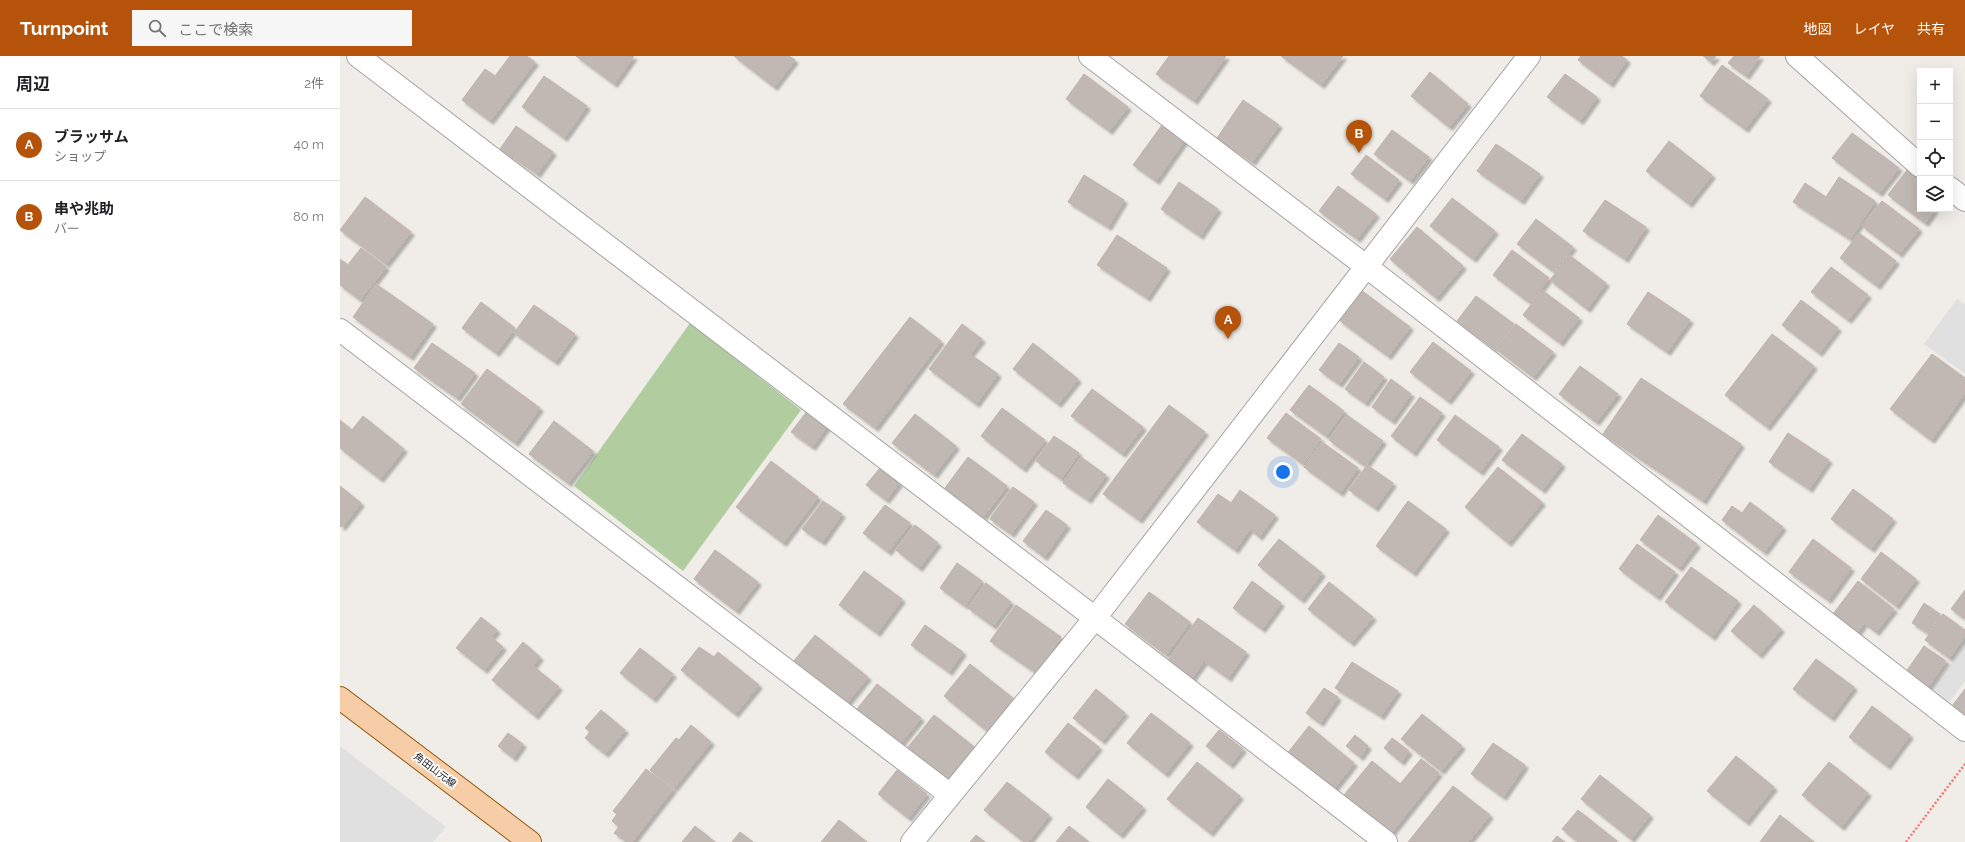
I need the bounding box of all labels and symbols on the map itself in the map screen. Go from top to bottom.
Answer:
pin: B [1346,120,1372,153]
pin: A [1215,306,1241,339]
your location [1273,462,1293,482]
street label: 角田山元線 [412,751,458,789]

